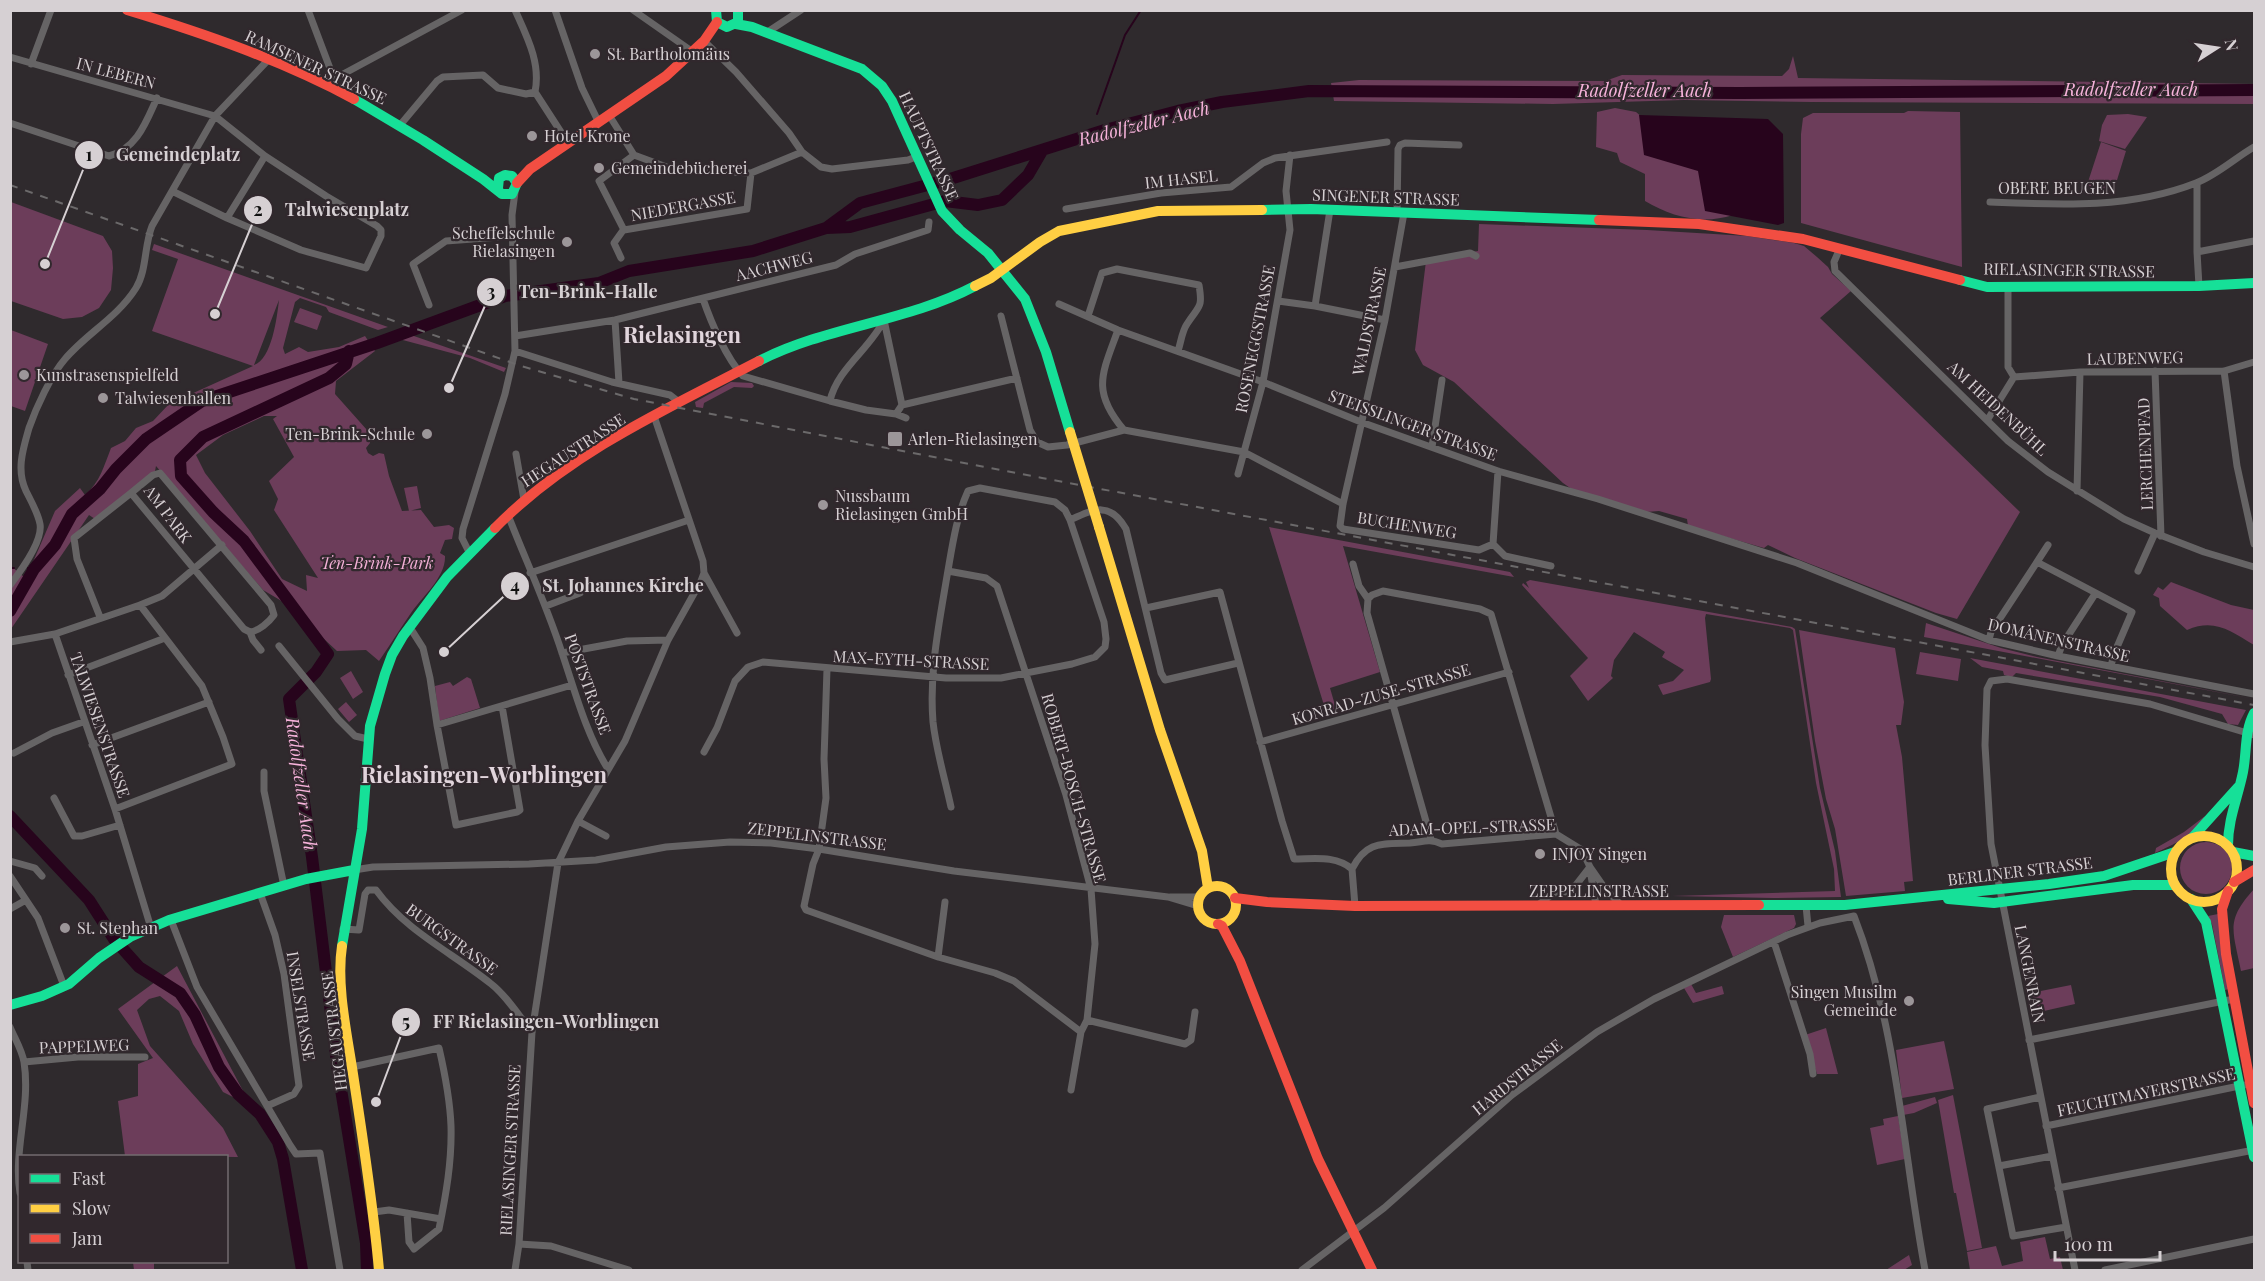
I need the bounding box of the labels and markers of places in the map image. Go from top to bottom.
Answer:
place label: St. Bartholomäus [607,43,730,64]
marker: St. Bartholomäus [588,47,602,61]
place label: Hotel Krone [544,125,631,146]
marker: Hotel Krone [525,129,539,143]
callout: Gemeindeplatz [74,137,252,173]
place label: Gemeindebücherei [611,157,748,178]
marker: Gemeindebücherei [592,161,606,175]
callout: Talwiesenplatz [243,192,421,228]
place label: Scheffelschule Rielasingen [452,222,555,261]
marker: Scheffelschule Rielasingen [560,235,574,249]
callout: Ten-Brink-Halle [476,274,669,310]
place label: Kunstrasenspielfeld [36,364,179,385]
marker: Kunstrasenspielfeld [17,368,31,382]
place label: Talwiesenhallen [115,387,232,408]
marker: Talwiesenhallen [96,391,110,405]
place label: Ten-Brink-Schule [285,423,415,444]
marker: Ten-Brink-Schule [420,427,434,441]
place label: Arlen-Rielasingen [907,428,1038,449]
marker: Arlen-Rielasingen [886,430,904,448]
place label: Nussbaum Rielasingen GmbH [835,485,968,524]
marker: Nussbaum Rielasingen GmbH [816,498,830,512]
callout: St. Johannes Kirche [500,568,716,604]
place label: INJOY Singen [1552,843,1647,864]
marker: INJOY Singen [1533,847,1547,861]
place label: St. Stephan [77,917,158,938]
marker: St. Stephan [58,921,72,935]
place label: Singen Musilm Gemeinde [1791,981,1897,1020]
marker: Singen Musilm Gemeinde [1902,994,1916,1008]
callout: FF Rielasingen-Worblingen [391,1004,672,1040]

